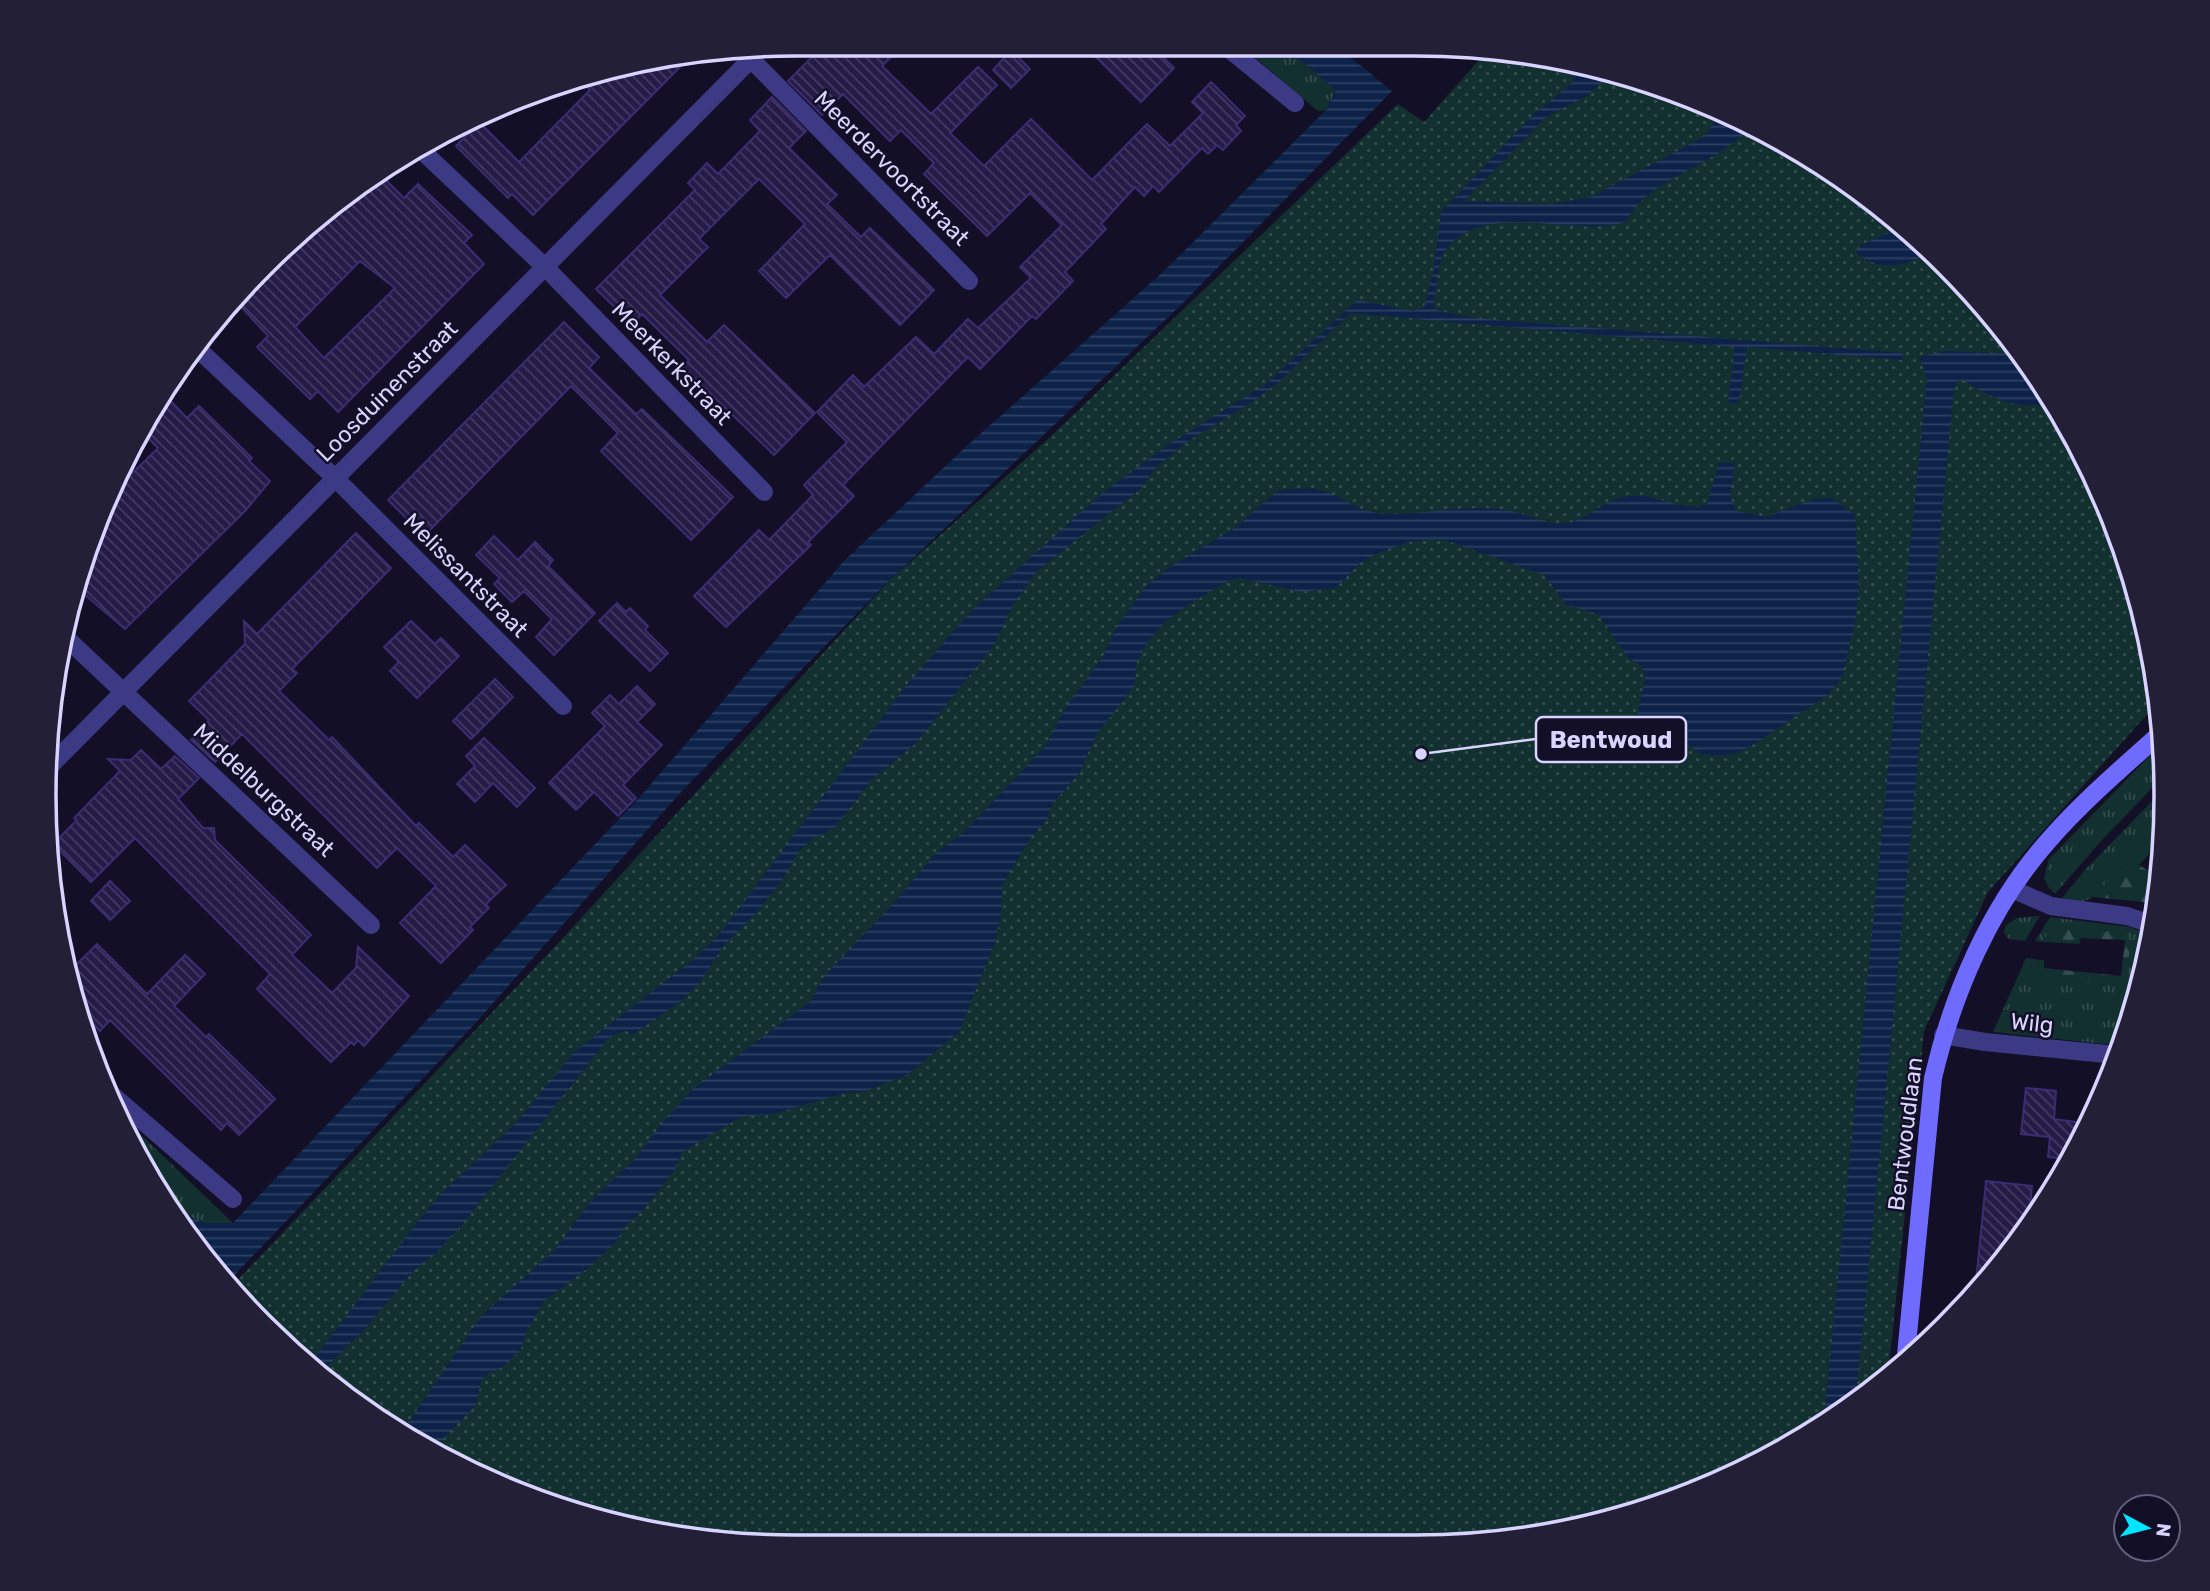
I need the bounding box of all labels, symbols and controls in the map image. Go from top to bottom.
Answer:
street label: Meerdervoortstraat [809,85,975,251]
street label: Meerkerkstraat [606,295,738,431]
street label: Loosduinenstraat [311,315,463,467]
street label: Melissantstraat [398,507,534,643]
street label: Middelburgstraat [188,717,340,863]
callout: Bentwoud [1536,717,1686,762]
text: Bentwoud [1550,726,1672,754]
street label: Wilg [2009,1007,2055,1039]
street label: Bentwoudlaan [1882,1055,1928,1213]
north arrow [2112,1493,2182,1563]
text: N [2151,1522,2176,1538]

